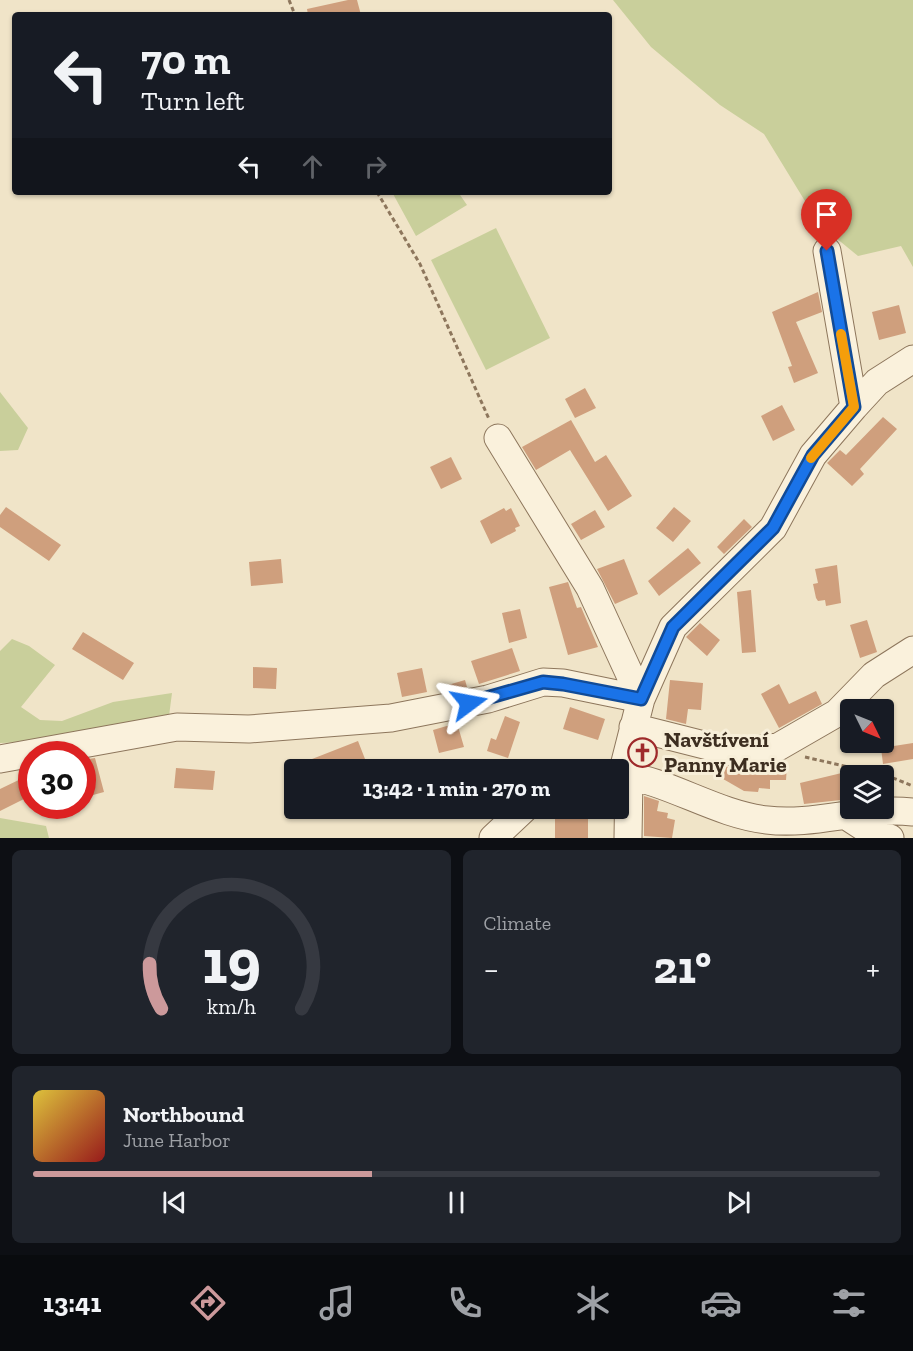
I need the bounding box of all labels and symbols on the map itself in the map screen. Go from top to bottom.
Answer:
pin [801,189,852,251]
position arrow [437,671,501,735]
north arrow [840,699,894,753]
place label: Navštívení Panny Marie [664,726,787,778]
church icon: Navštívení Panny Marie [627,736,659,768]
speed limit sign: 30 [18,741,96,819]

